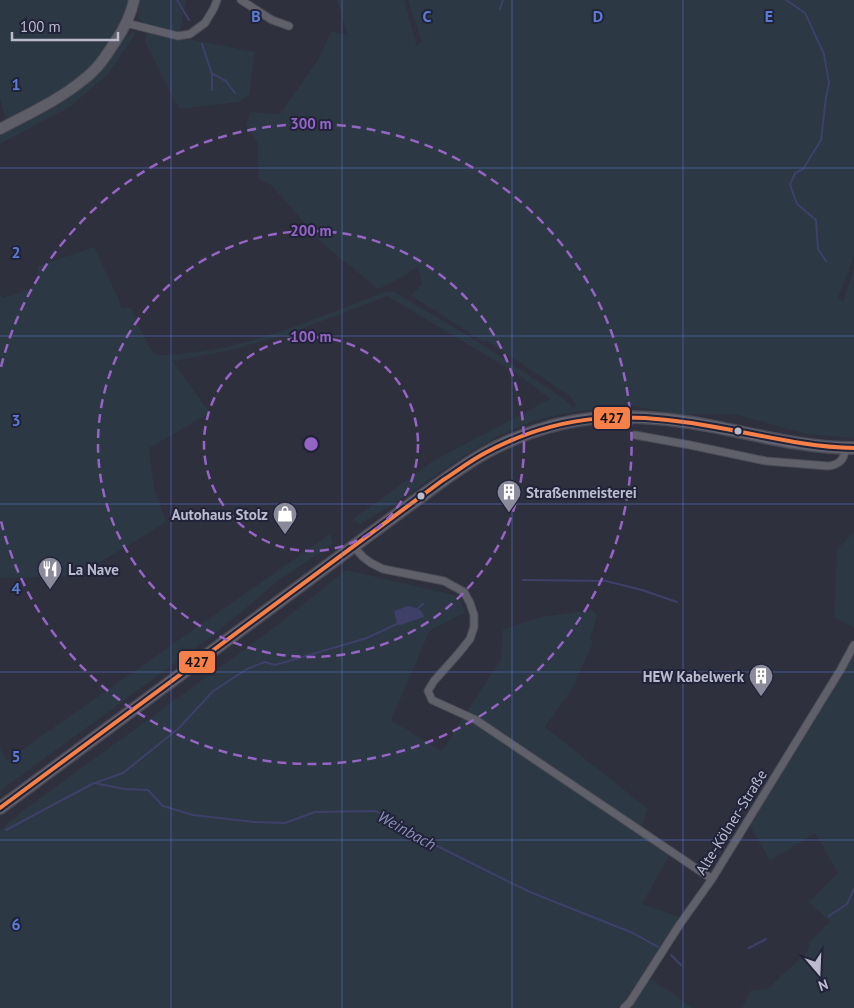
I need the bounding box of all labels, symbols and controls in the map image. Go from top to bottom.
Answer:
text: B [251,6,261,26]
text: C [423,6,432,26]
text: D [593,6,603,26]
text: E [765,6,773,26]
scale bar [12,10,119,42]
text: 100 m [20,17,61,36]
text: 1 [11,74,21,94]
text: 300 m [290,114,332,133]
text: 200 m [290,221,332,240]
text: 2 [11,242,21,262]
text: 100 m [290,327,332,346]
line badge: 427 [593,406,631,430]
text: 427 [600,409,624,427]
text: 3 [11,410,21,430]
unlabelled marker [733,426,743,436]
centre of rings [302,435,320,453]
building icon: Straßenmeisterei [496,479,522,513]
place label: Straßenmeisterei [526,483,637,502]
unlabelled marker [416,491,426,501]
shop icon: Autohaus Stolz [272,501,298,535]
place label: Autohaus Stolz [171,505,268,524]
restaurant icon: La Nave [37,556,63,590]
place label: La Nave [68,560,119,579]
text: 4 [11,578,21,598]
line badge: 427 [178,650,216,674]
text: 427 [185,653,209,671]
building icon: HEW Kabelwerk [748,663,774,697]
place label: HEW Kabelwerk [643,667,745,686]
text: 5 [11,746,21,766]
street label: Alte-Kölner-Straße [691,766,771,878]
water label: Weinbach [374,806,440,854]
text: 6 [11,914,21,934]
north arrow [794,948,844,998]
text: N [816,975,831,995]

